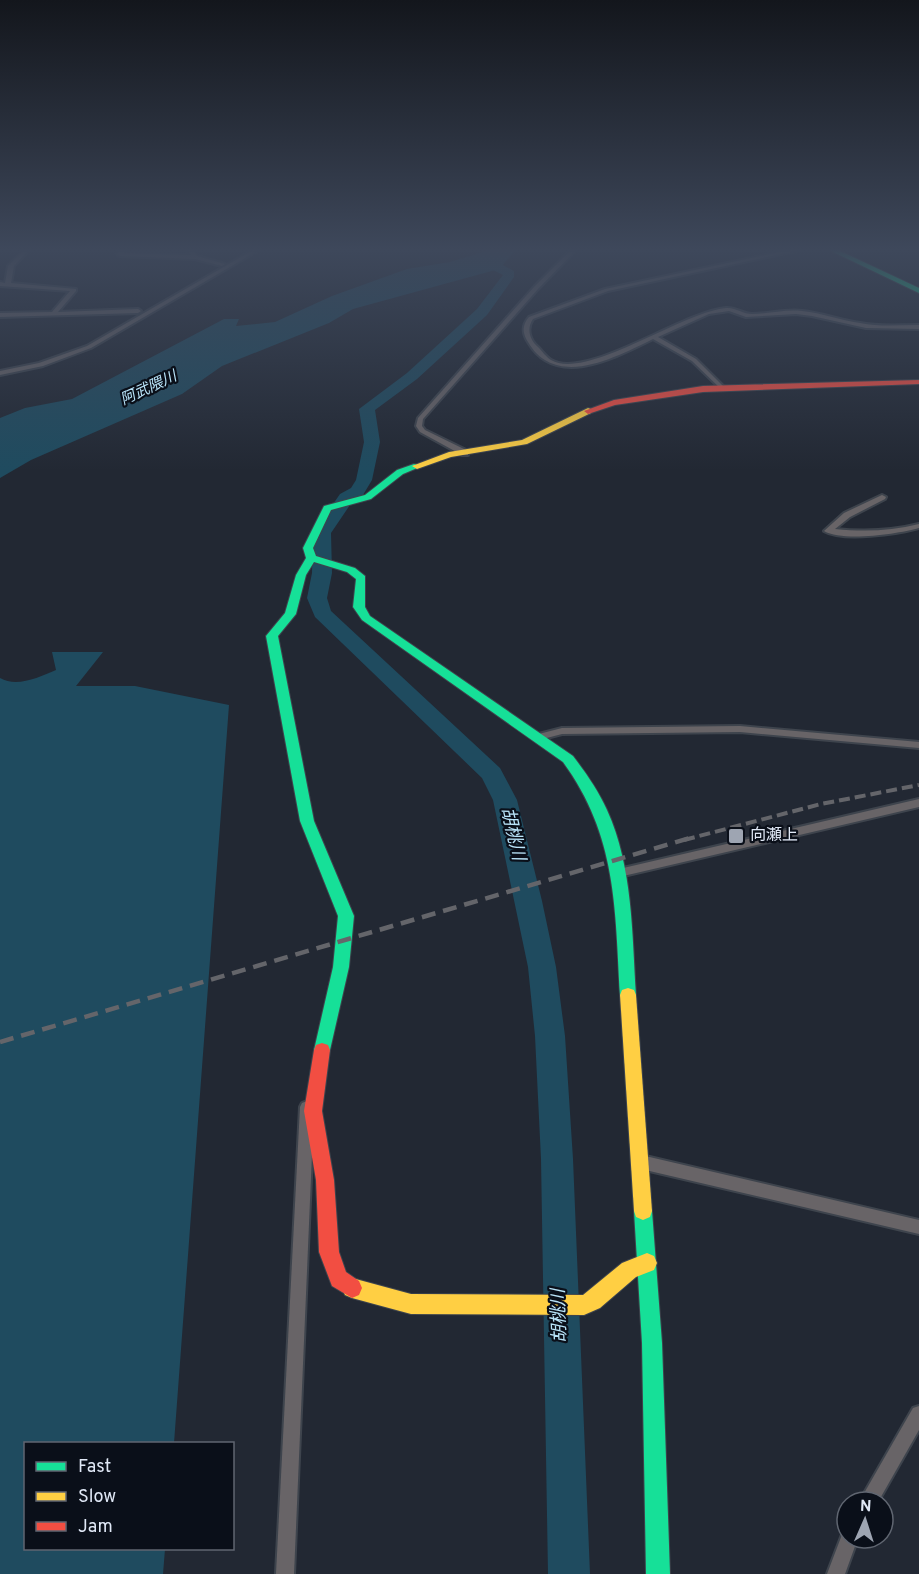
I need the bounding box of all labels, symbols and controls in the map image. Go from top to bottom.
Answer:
water label: 阿武隈川 [118,367,182,410]
water label: 胡桃川 [495,805,530,865]
place label: 向瀬上 [750,826,798,846]
marker: 向瀬上 [727,827,745,845]
water label: 胡桃川 [547,1287,572,1343]
legend [24,1442,234,1550]
text: Fast [78,1456,111,1479]
text: Slow [78,1486,116,1509]
north arrow [835,1490,895,1550]
text: N [859,1497,872,1517]
text: Jam [78,1516,113,1539]

